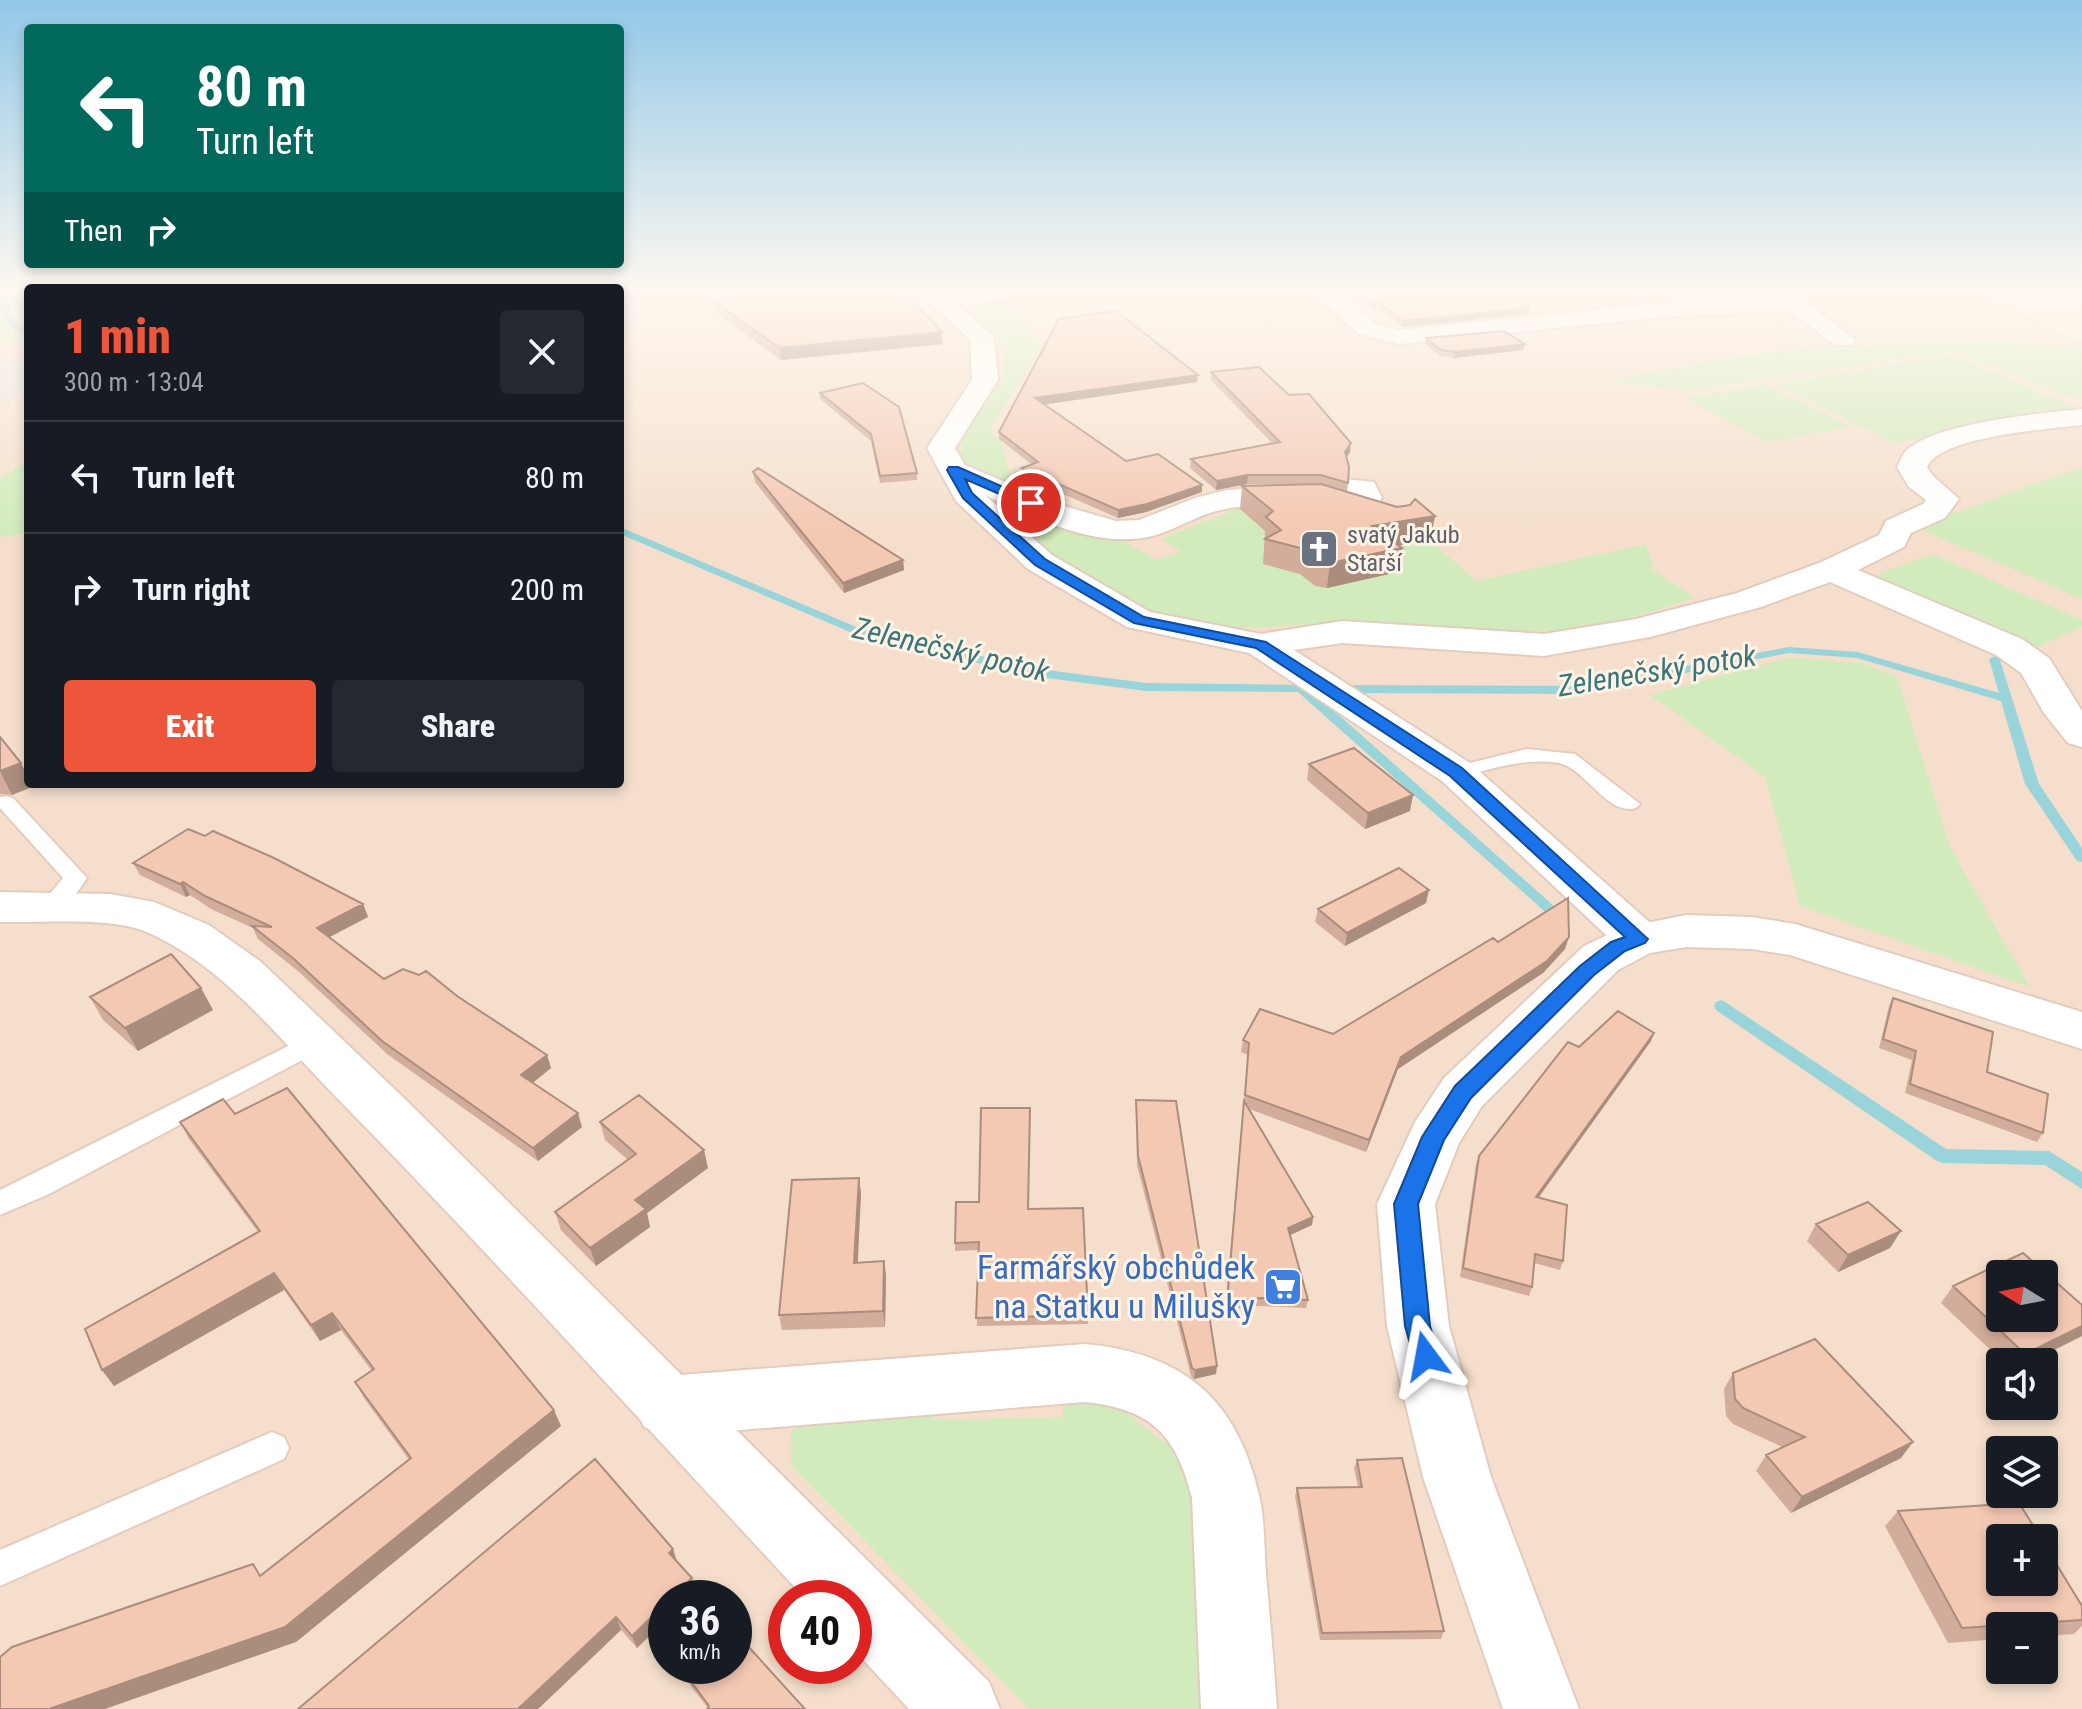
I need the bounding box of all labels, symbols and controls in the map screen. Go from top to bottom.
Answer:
text: 80 m [196,54,307,120]
icon: left [64,56,168,160]
text: Turn left [196,121,314,163]
icon: right [139,208,183,252]
text: Then [64,213,123,248]
text: 1 min [64,308,171,365]
button: close [500,310,584,394]
text: 300 m · 13:04 [64,367,204,397]
icon: left [64,455,108,499]
text: Turn left [132,460,235,495]
text: 80 m [525,460,584,495]
pin [997,469,1065,537]
icon: arrive [1009,481,1053,525]
place label: svatý Jakub Starší [1347,521,1460,577]
church icon: svatý Jakub Starší [1298,528,1340,570]
icon: right [64,567,108,611]
text: Turn right [132,572,250,607]
text: 200 m [510,572,584,607]
water label: Zelenečský potok [849,610,1054,689]
water label: Zelenečský potok [1554,637,1759,704]
button: Exit [64,680,316,772]
button: Share [332,680,584,772]
place label: Farmářský obchůdek na Statku u Milušky [977,1247,1256,1326]
north arrow [1986,1260,2058,1332]
map controls [1986,1260,2058,1684]
supermarket icon: Farmářský obchůdek na Statku u Milušky [1262,1266,1304,1308]
position arrow [1384,1314,1468,1398]
button: sound [1986,1348,2058,1420]
button: layers [1986,1436,2058,1508]
button: + [1986,1524,2058,1596]
speed limit sign: 40 [768,1580,872,1684]
text: 36 [680,1598,720,1645]
button: − [1986,1612,2058,1684]
text: km/h [679,1640,721,1664]

